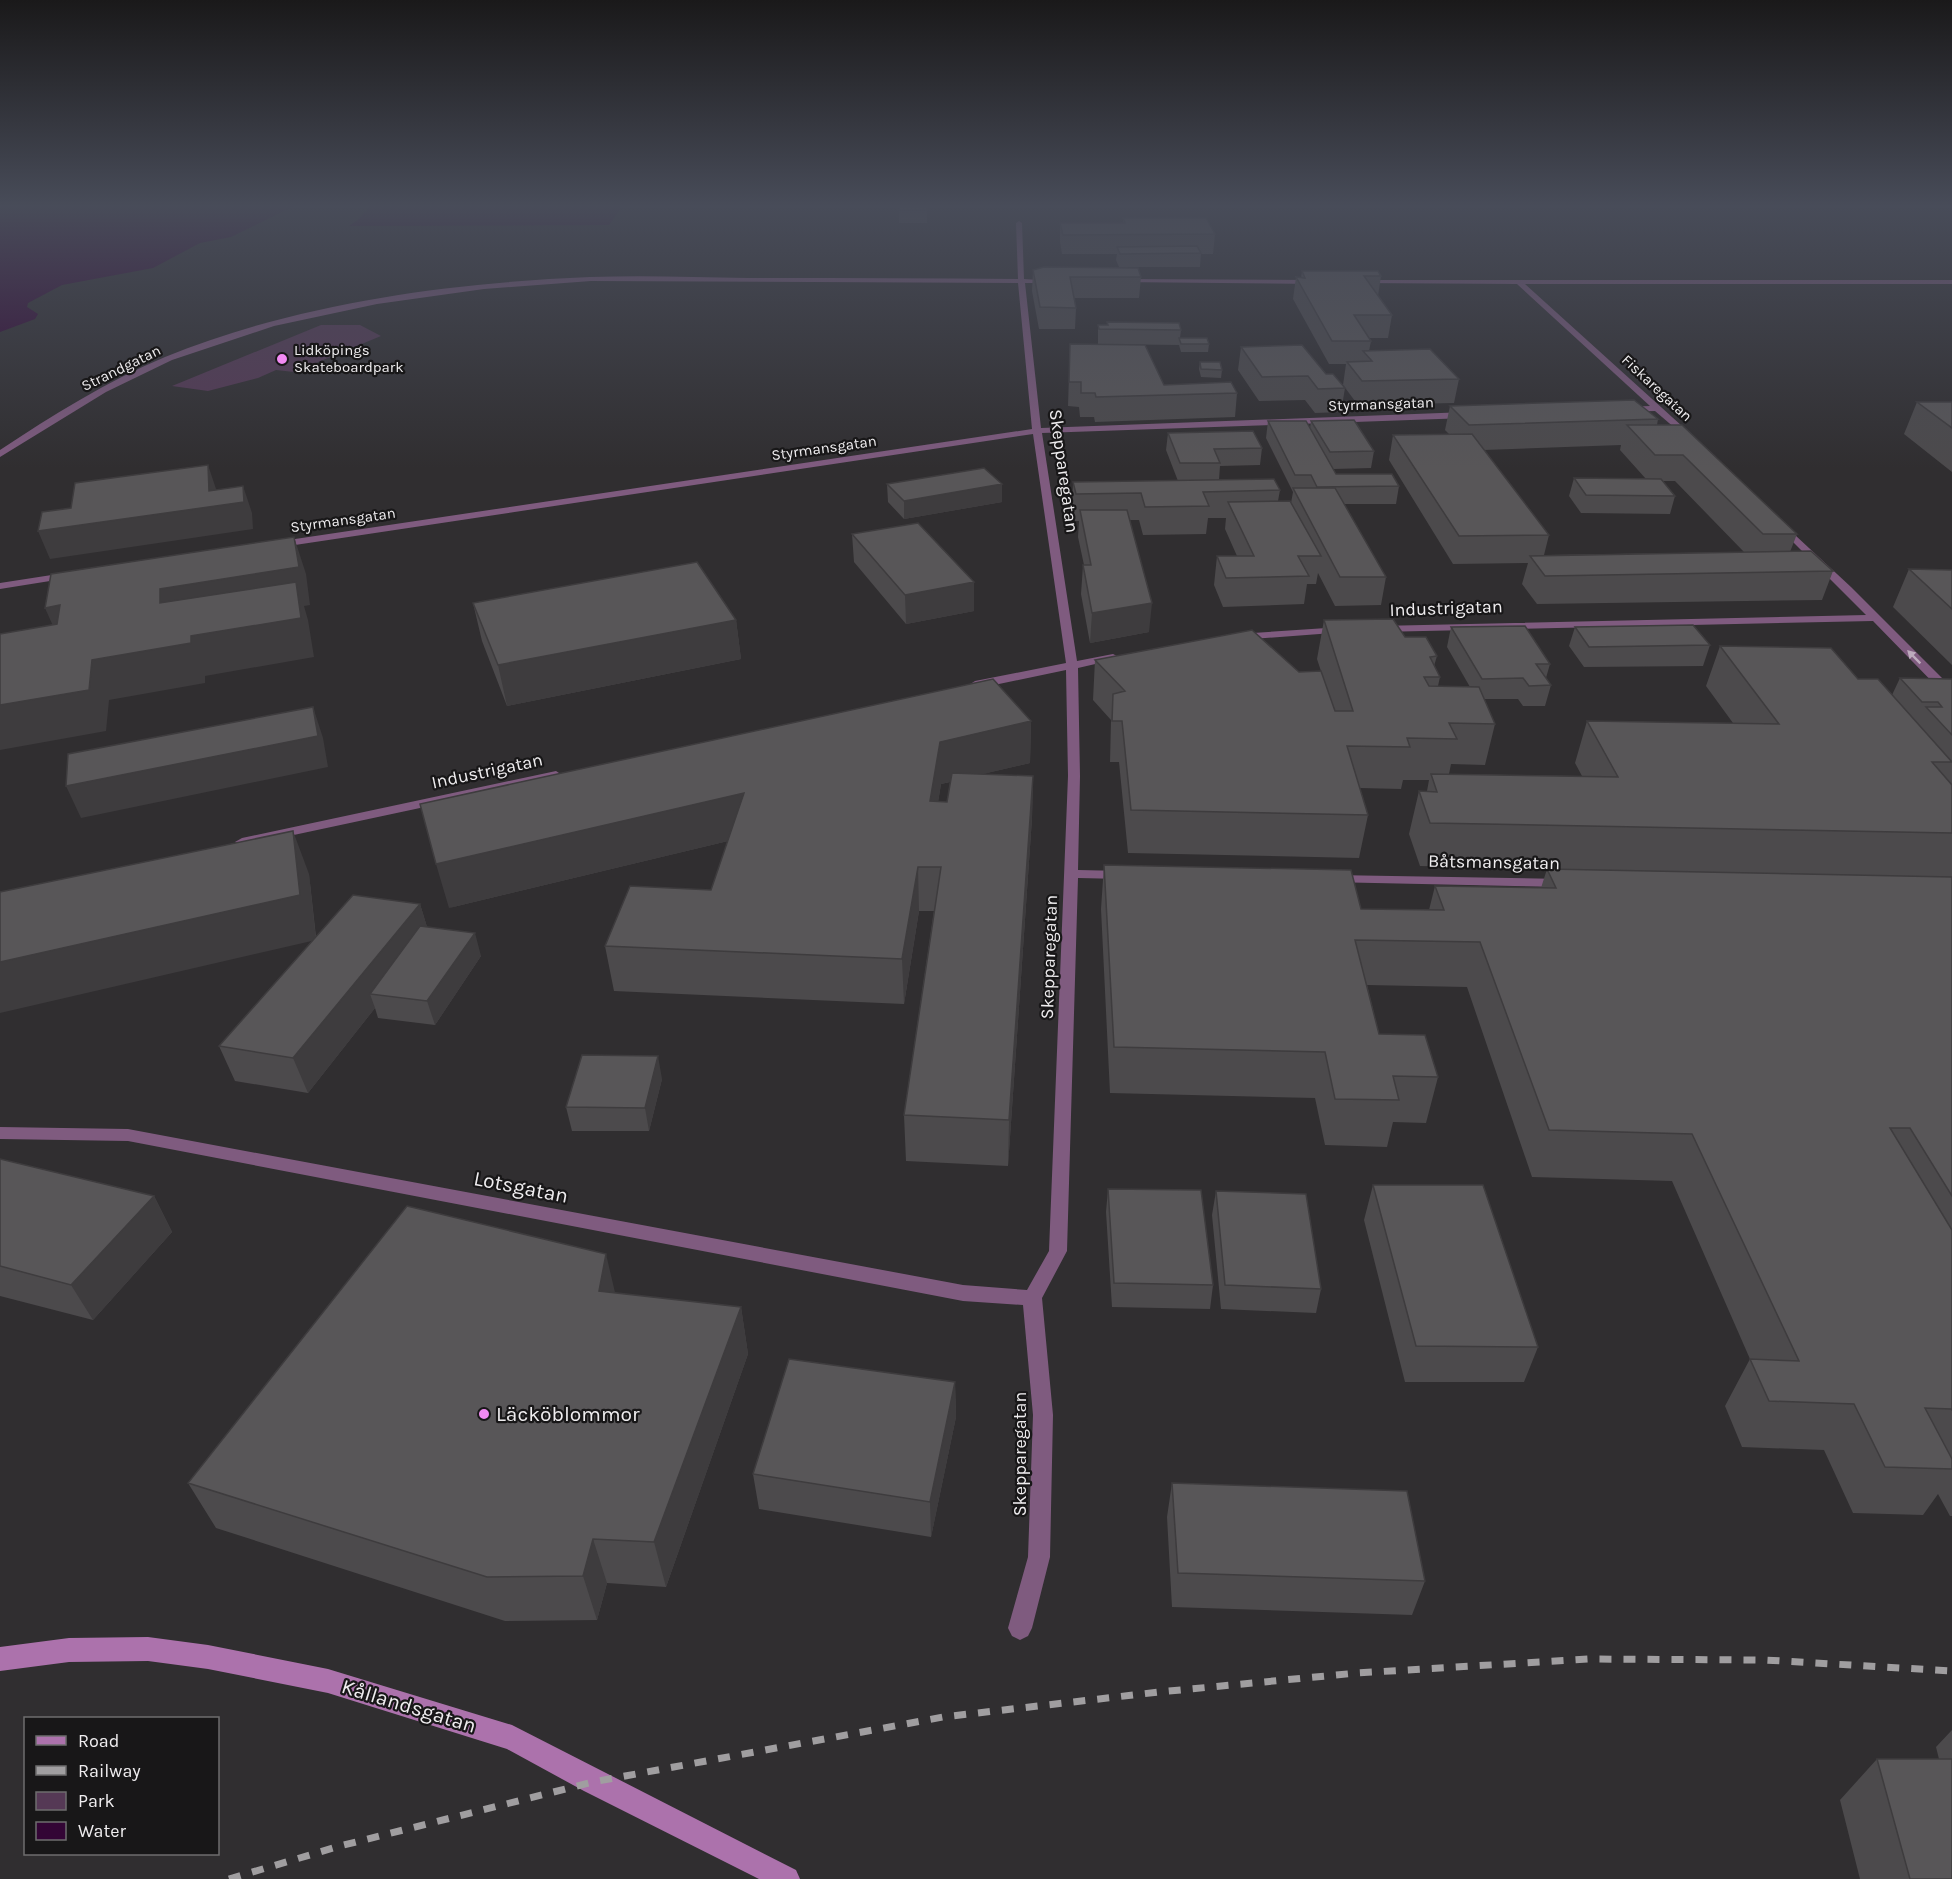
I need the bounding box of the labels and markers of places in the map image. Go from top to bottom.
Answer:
place label: Lidköpings Skateboardpark [294,341,404,376]
marker: Lidköpings Skateboardpark [275,352,289,366]
place label: Läcköblommor [496,1402,640,1426]
marker: Läcköblommor [477,1407,491,1421]

